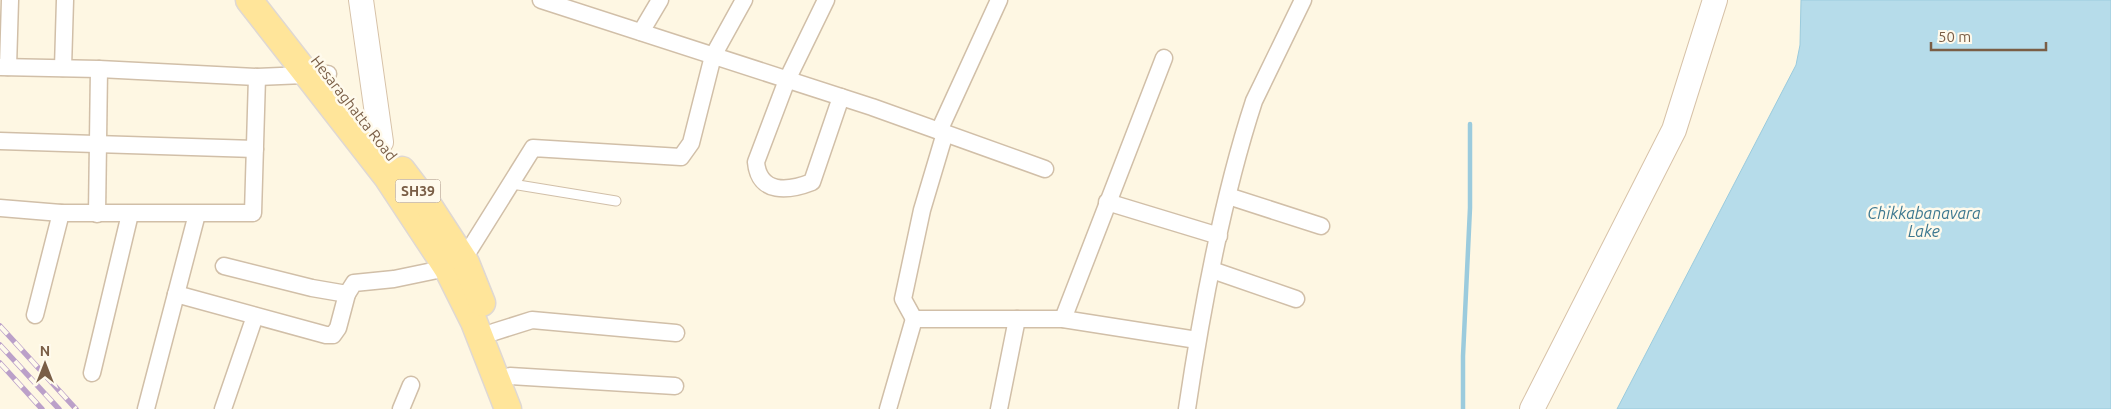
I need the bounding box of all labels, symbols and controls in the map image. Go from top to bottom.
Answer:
scale bar [1931,20,2046,52]
text: 50 m [1938,28,1971,45]
street label: Hesaraghatta Road [308,52,400,164]
road number: SH39 [396,180,440,202]
water label: Chikkabanavara Lake [1867,204,1981,240]
north arrow [20,339,70,389]
text: N [40,343,50,359]

